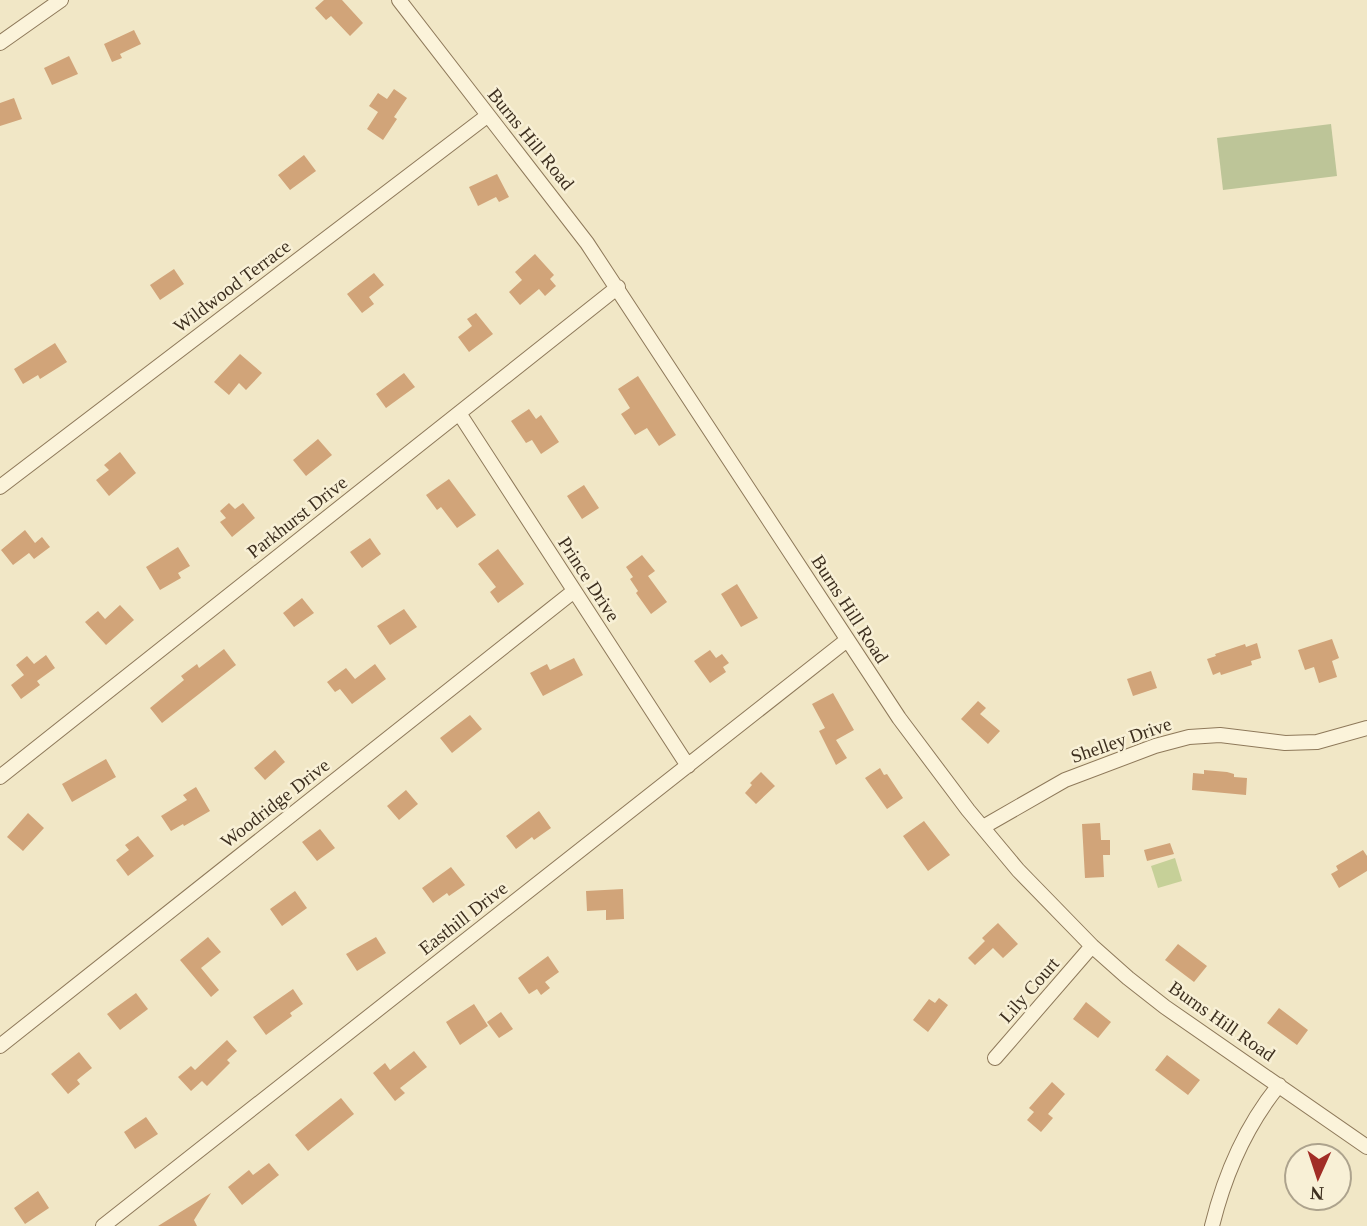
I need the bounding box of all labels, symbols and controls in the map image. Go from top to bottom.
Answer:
street label: Burns Hill Road [484,84,579,194]
street label: Wildwood Terrace [170,235,294,337]
street label: Parkhurst Drive [243,472,351,562]
street label: Prince Drive [554,533,624,625]
street label: Burns Hill Road [807,551,893,667]
street label: Shelley Drive [1068,713,1174,767]
street label: Woodridge Drive [217,754,333,852]
street label: Easthill Drive [415,877,511,959]
street label: Lily Court [995,952,1064,1027]
street label: Burns Hill Road [1165,977,1279,1066]
north arrow [1283,1142,1353,1212]
text: N [1309,1183,1325,1204]

